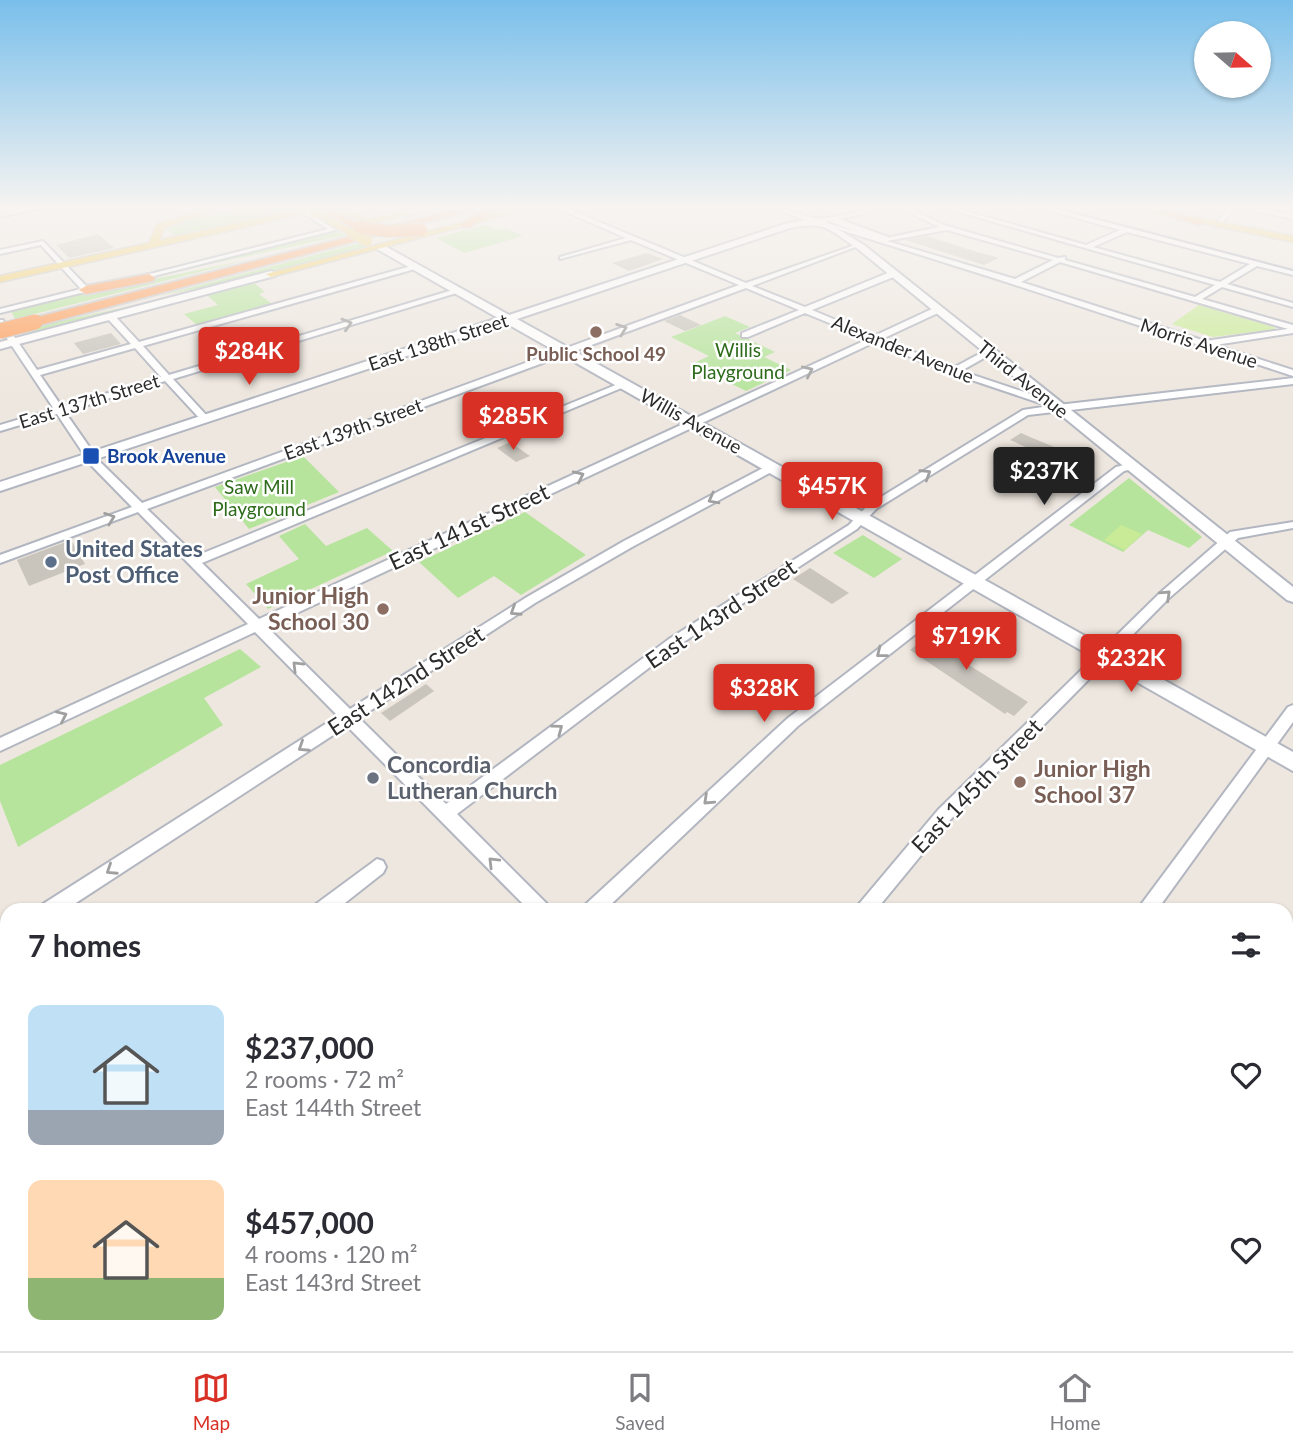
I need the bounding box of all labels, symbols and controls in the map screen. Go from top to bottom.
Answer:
north arrow [1194,21,1270,98]
map controls [1194,21,1271,98]
street label: East 138th Street [365,308,511,375]
street label: Alexander Avenue [829,310,978,387]
street label: Morris Avenue [1138,313,1261,372]
one-way arrow [341,318,353,333]
marker: Public School 49 [588,324,604,340]
one-way arrow [616,324,628,338]
pin: $284K [200,328,298,387]
street label: Third Avenue [973,335,1074,422]
text: $284K [214,336,284,364]
park label: Willis Playground [691,338,785,383]
place label: Public School 49 [526,342,666,365]
one-way arrow [801,365,814,379]
street label: East 137th Street [16,368,162,433]
street label: Willis Avenue [636,383,746,458]
pin: $285K [464,392,562,452]
street label: East 139th Street [280,393,425,464]
text: $285K [478,401,548,429]
place label: Brook Avenue [107,444,226,467]
marker: Brook Avenue [81,446,101,466]
pin: $237K [995,448,1093,507]
text: $237K [1009,456,1079,484]
pin: $457K [783,462,881,522]
one-way arrow [918,469,931,482]
one-way arrow [572,470,584,484]
text: $457K [797,471,867,499]
park label: Saw Mill Playground [212,475,306,520]
street label: East 141st Street [384,476,554,575]
one-way arrow [708,491,720,505]
one-way arrow [104,513,116,527]
place label: United States Post Office [65,534,203,588]
street label: East 143rd Street [640,552,802,674]
marker: United States Post Office [43,554,59,570]
place label: Junior High School 30 [252,581,369,635]
one-way arrow [1158,591,1171,604]
marker: Junior High School 30 [375,601,391,617]
one-way arrow [509,603,522,616]
pin: $719K [917,612,1015,672]
street label: East 142nd Street [322,619,490,741]
text: $719K [931,621,1001,649]
pin: $232K [1082,634,1180,694]
text: $232K [1096,643,1166,671]
one-way arrow [877,645,889,658]
one-way arrow [293,661,306,674]
pin: $328K [715,664,813,724]
text: $328K [729,673,799,701]
one-way arrow [55,711,67,725]
street label: East 145th Street [905,712,1048,858]
one-way arrow [551,724,563,737]
one-way arrow [297,739,310,752]
place label: Concordia Lutheran Church [387,750,557,804]
place label: Junior High School 37 [1034,754,1151,808]
marker: Concordia Lutheran Church [365,770,381,786]
marker: Junior High School 37 [1012,774,1028,790]
one-way arrow [703,792,716,805]
one-way arrow [488,857,501,870]
one-way arrow [106,862,119,875]
icon: filters [1227,926,1265,964]
text: 7 homes [28,927,141,963]
text: $237,000 [245,1029,374,1065]
icon: home [84,1033,168,1117]
icon: heart [1227,1056,1265,1094]
text: 2 rooms · 72 m² [245,1065,404,1093]
text: East 144th Street [245,1093,421,1121]
text: $457,000 [245,1204,374,1240]
icon: home [84,1208,168,1292]
icon: heart [1227,1231,1265,1269]
text: 4 rooms · 120 m² [245,1240,417,1268]
text: East 143rd Street [245,1268,421,1296]
tab: Map [192,1369,230,1434]
tab: Saved [615,1369,665,1434]
tab: Home [1050,1369,1101,1434]

